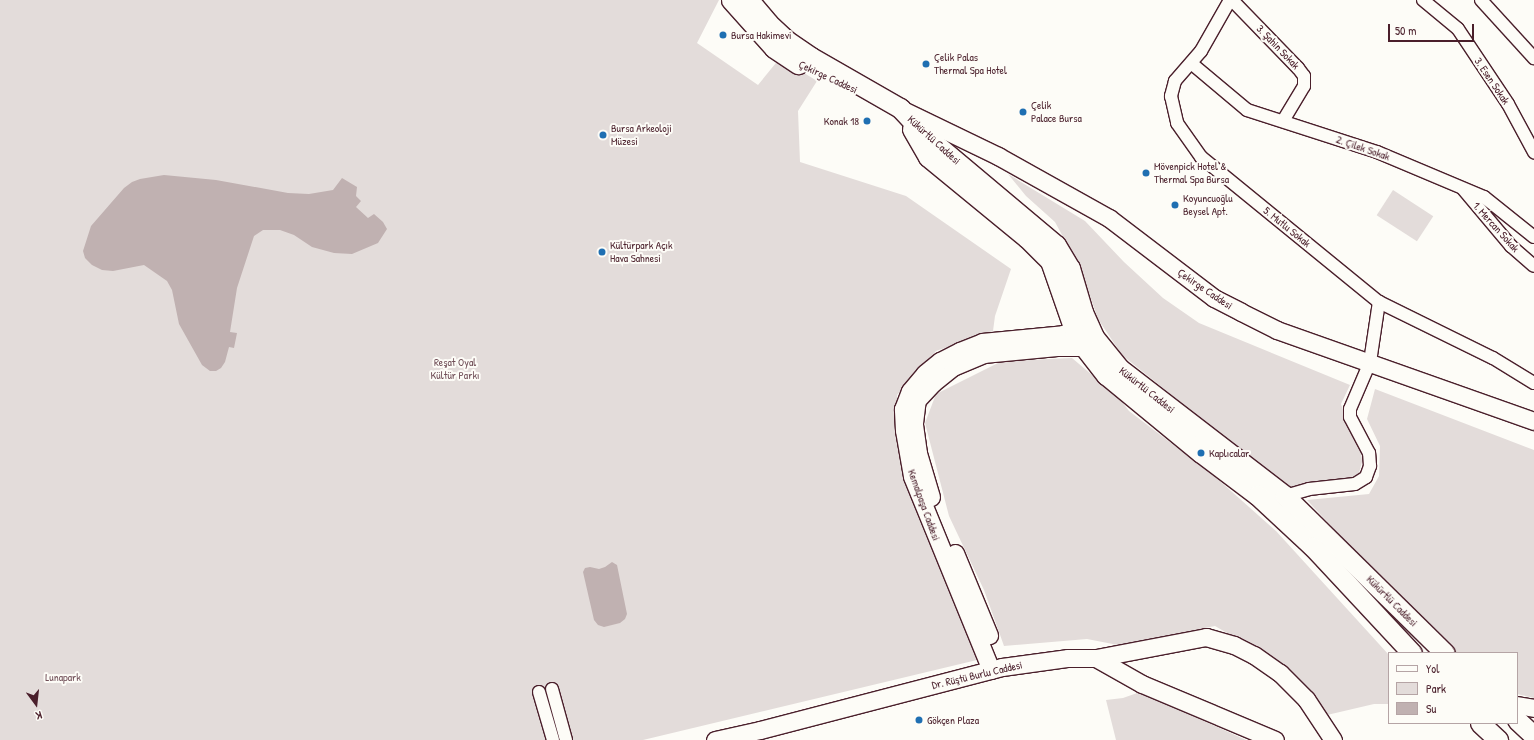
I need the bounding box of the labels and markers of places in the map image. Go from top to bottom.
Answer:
place label: Bursa Hakimevi [731,28,791,42]
marker: Bursa Hakimevi [718,30,728,40]
place label: Çelik Palas Thermal Spa Hotel [934,51,1007,77]
marker: Çelik Palas Thermal Spa Hotel [921,59,931,69]
place label: Çelik Palace Bursa [1031,99,1082,125]
marker: Çelik Palace Bursa [1018,107,1028,117]
place label: Konak 18 [824,114,859,128]
marker: Konak 18 [862,116,872,126]
place label: Bursa Arkeoloji Müzesi [611,122,672,148]
marker: Bursa Arkeoloji Müzesi [598,130,608,140]
place label: Mövenpick Hotel & Thermal Spa Bursa [1154,160,1229,186]
marker: Mövenpick Hotel & Thermal Spa Bursa [1141,168,1151,178]
place label: Koyuncuoğlu Beysel Apt. [1183,192,1233,218]
marker: Koyuncuoğlu Beysel Apt. [1170,200,1180,210]
place label: Kültürpark Açık Hava Sahnesi [610,239,673,265]
marker: Kültürpark Açık Hava Sahnesi [597,247,607,257]
place label: Kaplıcalar [1209,446,1249,460]
marker: Kaplıcalar [1196,448,1206,458]
place label: Gökçen Plaza [927,713,979,727]
marker: Gökçen Plaza [914,715,924,725]

